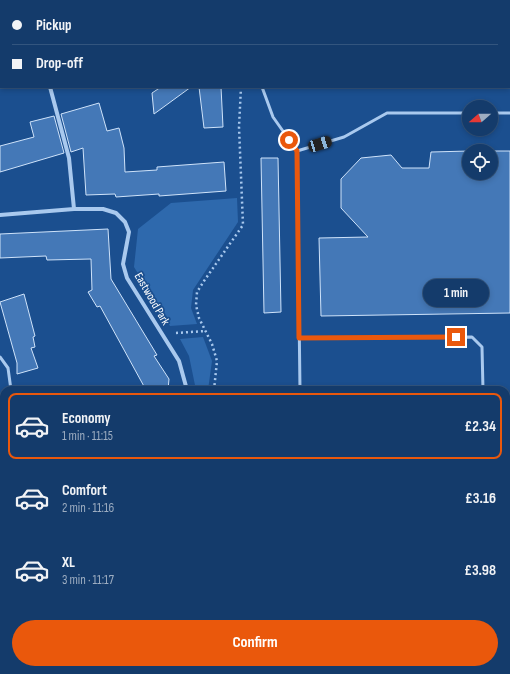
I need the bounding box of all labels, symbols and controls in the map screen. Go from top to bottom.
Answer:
text: Pickup [36,16,72,35]
text: Drop-off [36,54,83,73]
north arrow [462,100,498,136]
map controls [462,100,498,180]
route start [280,131,298,149]
car [307,135,333,153]
button: locate [462,144,498,180]
street label: Eastwood Park [131,270,173,328]
callout: 1 min [423,279,489,307]
text: 1 min [444,285,468,301]
route end [447,328,465,346]
icon: car [14,408,50,444]
text: Economy [62,409,111,428]
text: £2.34 [465,417,496,436]
text: 1 min · 11:15 [62,428,113,444]
icon: car [14,480,50,516]
text: Comfort [62,481,107,500]
text: £3.16 [465,489,496,508]
text: 2 min · 11:16 [62,500,114,516]
icon: car [14,552,50,588]
text: XL [62,553,75,572]
text: £3.98 [464,561,496,580]
text: 3 min · 11:17 [62,572,114,588]
button: Confirm [12,620,498,666]

